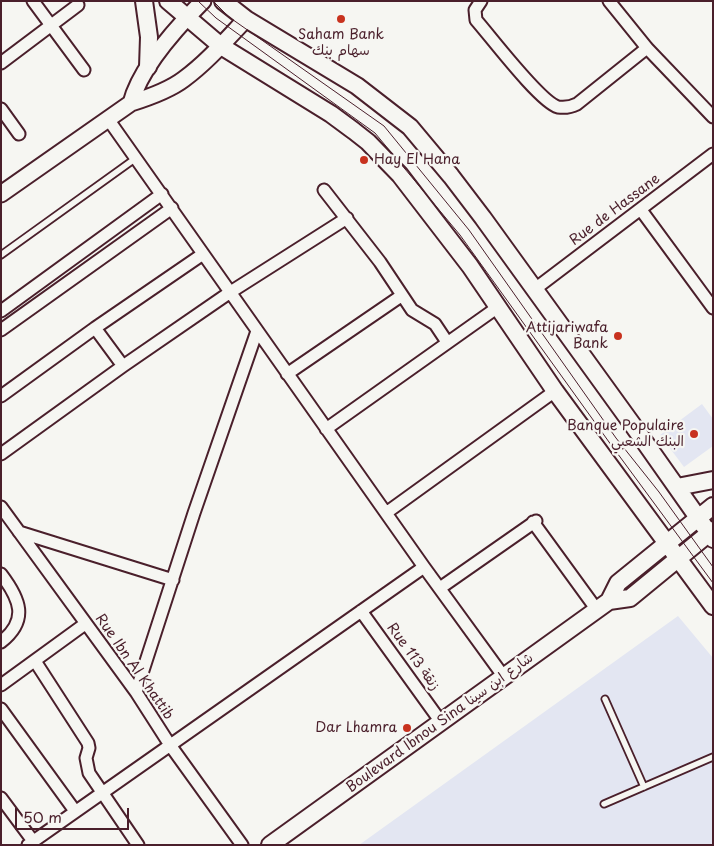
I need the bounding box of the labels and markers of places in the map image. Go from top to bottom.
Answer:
marker: Saham Bank سهام بنك [335,13,347,25]
place label: Saham Bank سهام بنك [298,27,384,59]
place label: Hay El Hana [374,152,460,168]
marker: Hay El Hana [358,154,370,166]
place label: Attijariwafa Bank [526,320,608,352]
marker: Attijariwafa Bank [612,330,624,342]
place label: Banque Populaire البنك الشعبي [567,418,684,451]
marker: Banque Populaire البنك الشعبي [688,428,700,440]
place label: Dar Lhamra [315,720,397,736]
marker: Dar Lhamra [401,722,413,734]

